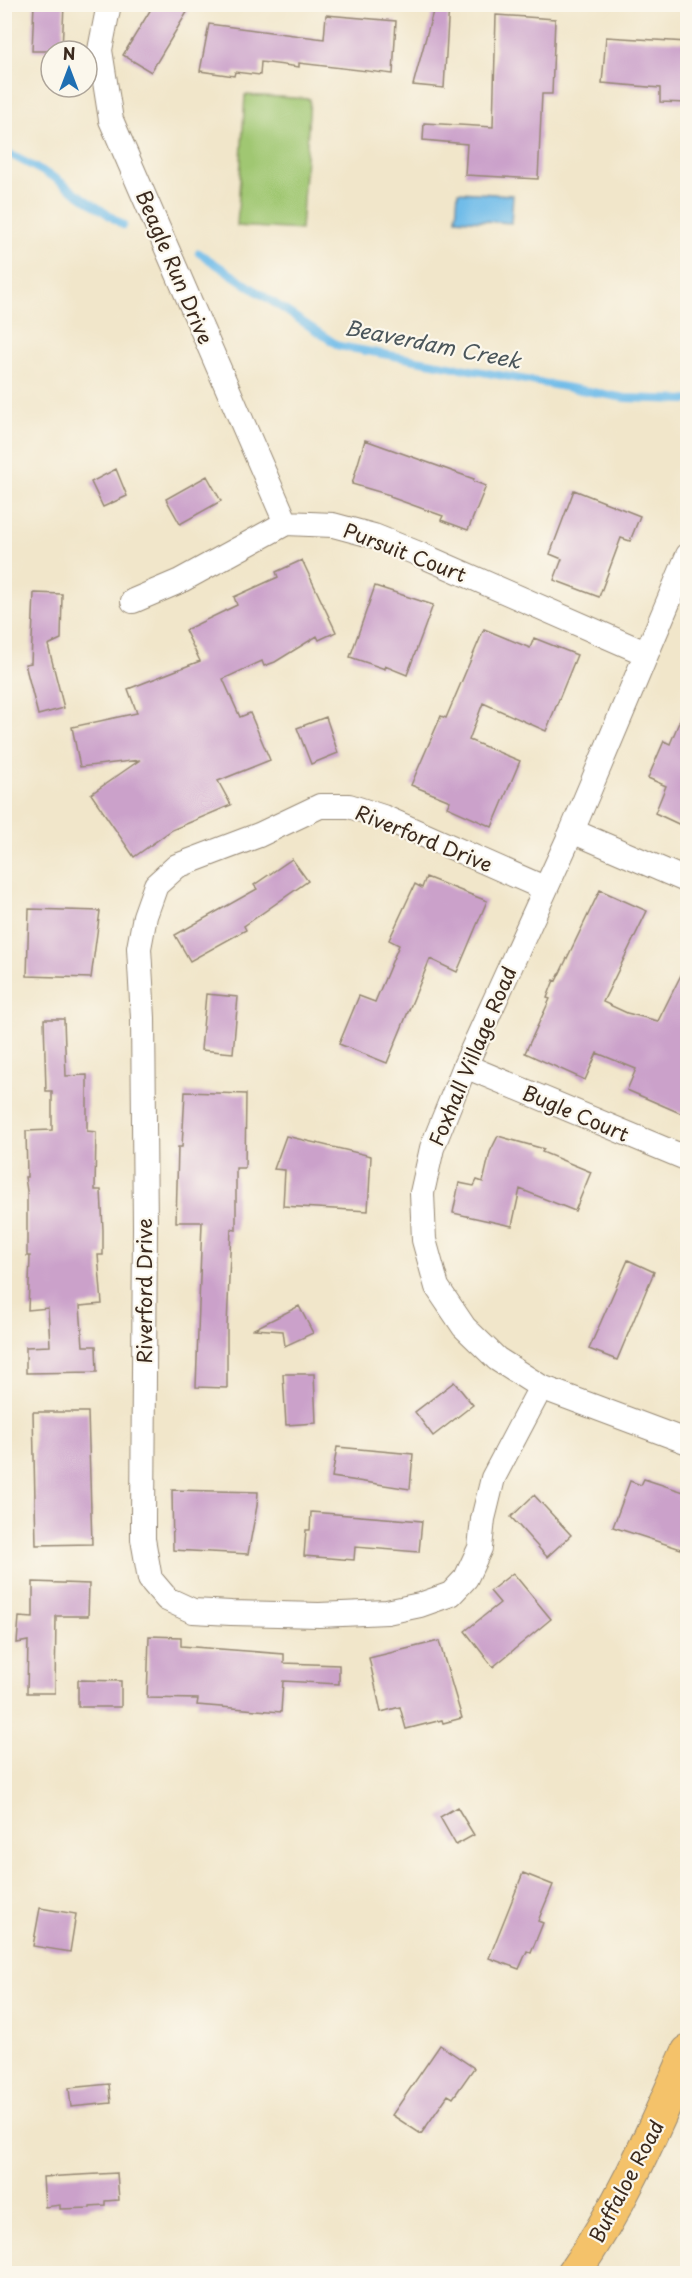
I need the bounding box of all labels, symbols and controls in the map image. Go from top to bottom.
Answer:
north arrow [39,39,99,99]
text: N [63,41,75,65]
street label: Beagle Run Drive [129,185,221,349]
water label: Beaverdam Creek [342,310,525,376]
street label: Pursuit Court [339,515,471,589]
street label: Riverford Drive [351,797,497,879]
street label: Foxhall Village Road [421,961,523,1151]
street label: Bugle Court [518,1077,634,1149]
street label: Riverford Drive [129,1218,159,1364]
street label: Buffaloe Road [581,2114,671,2248]

